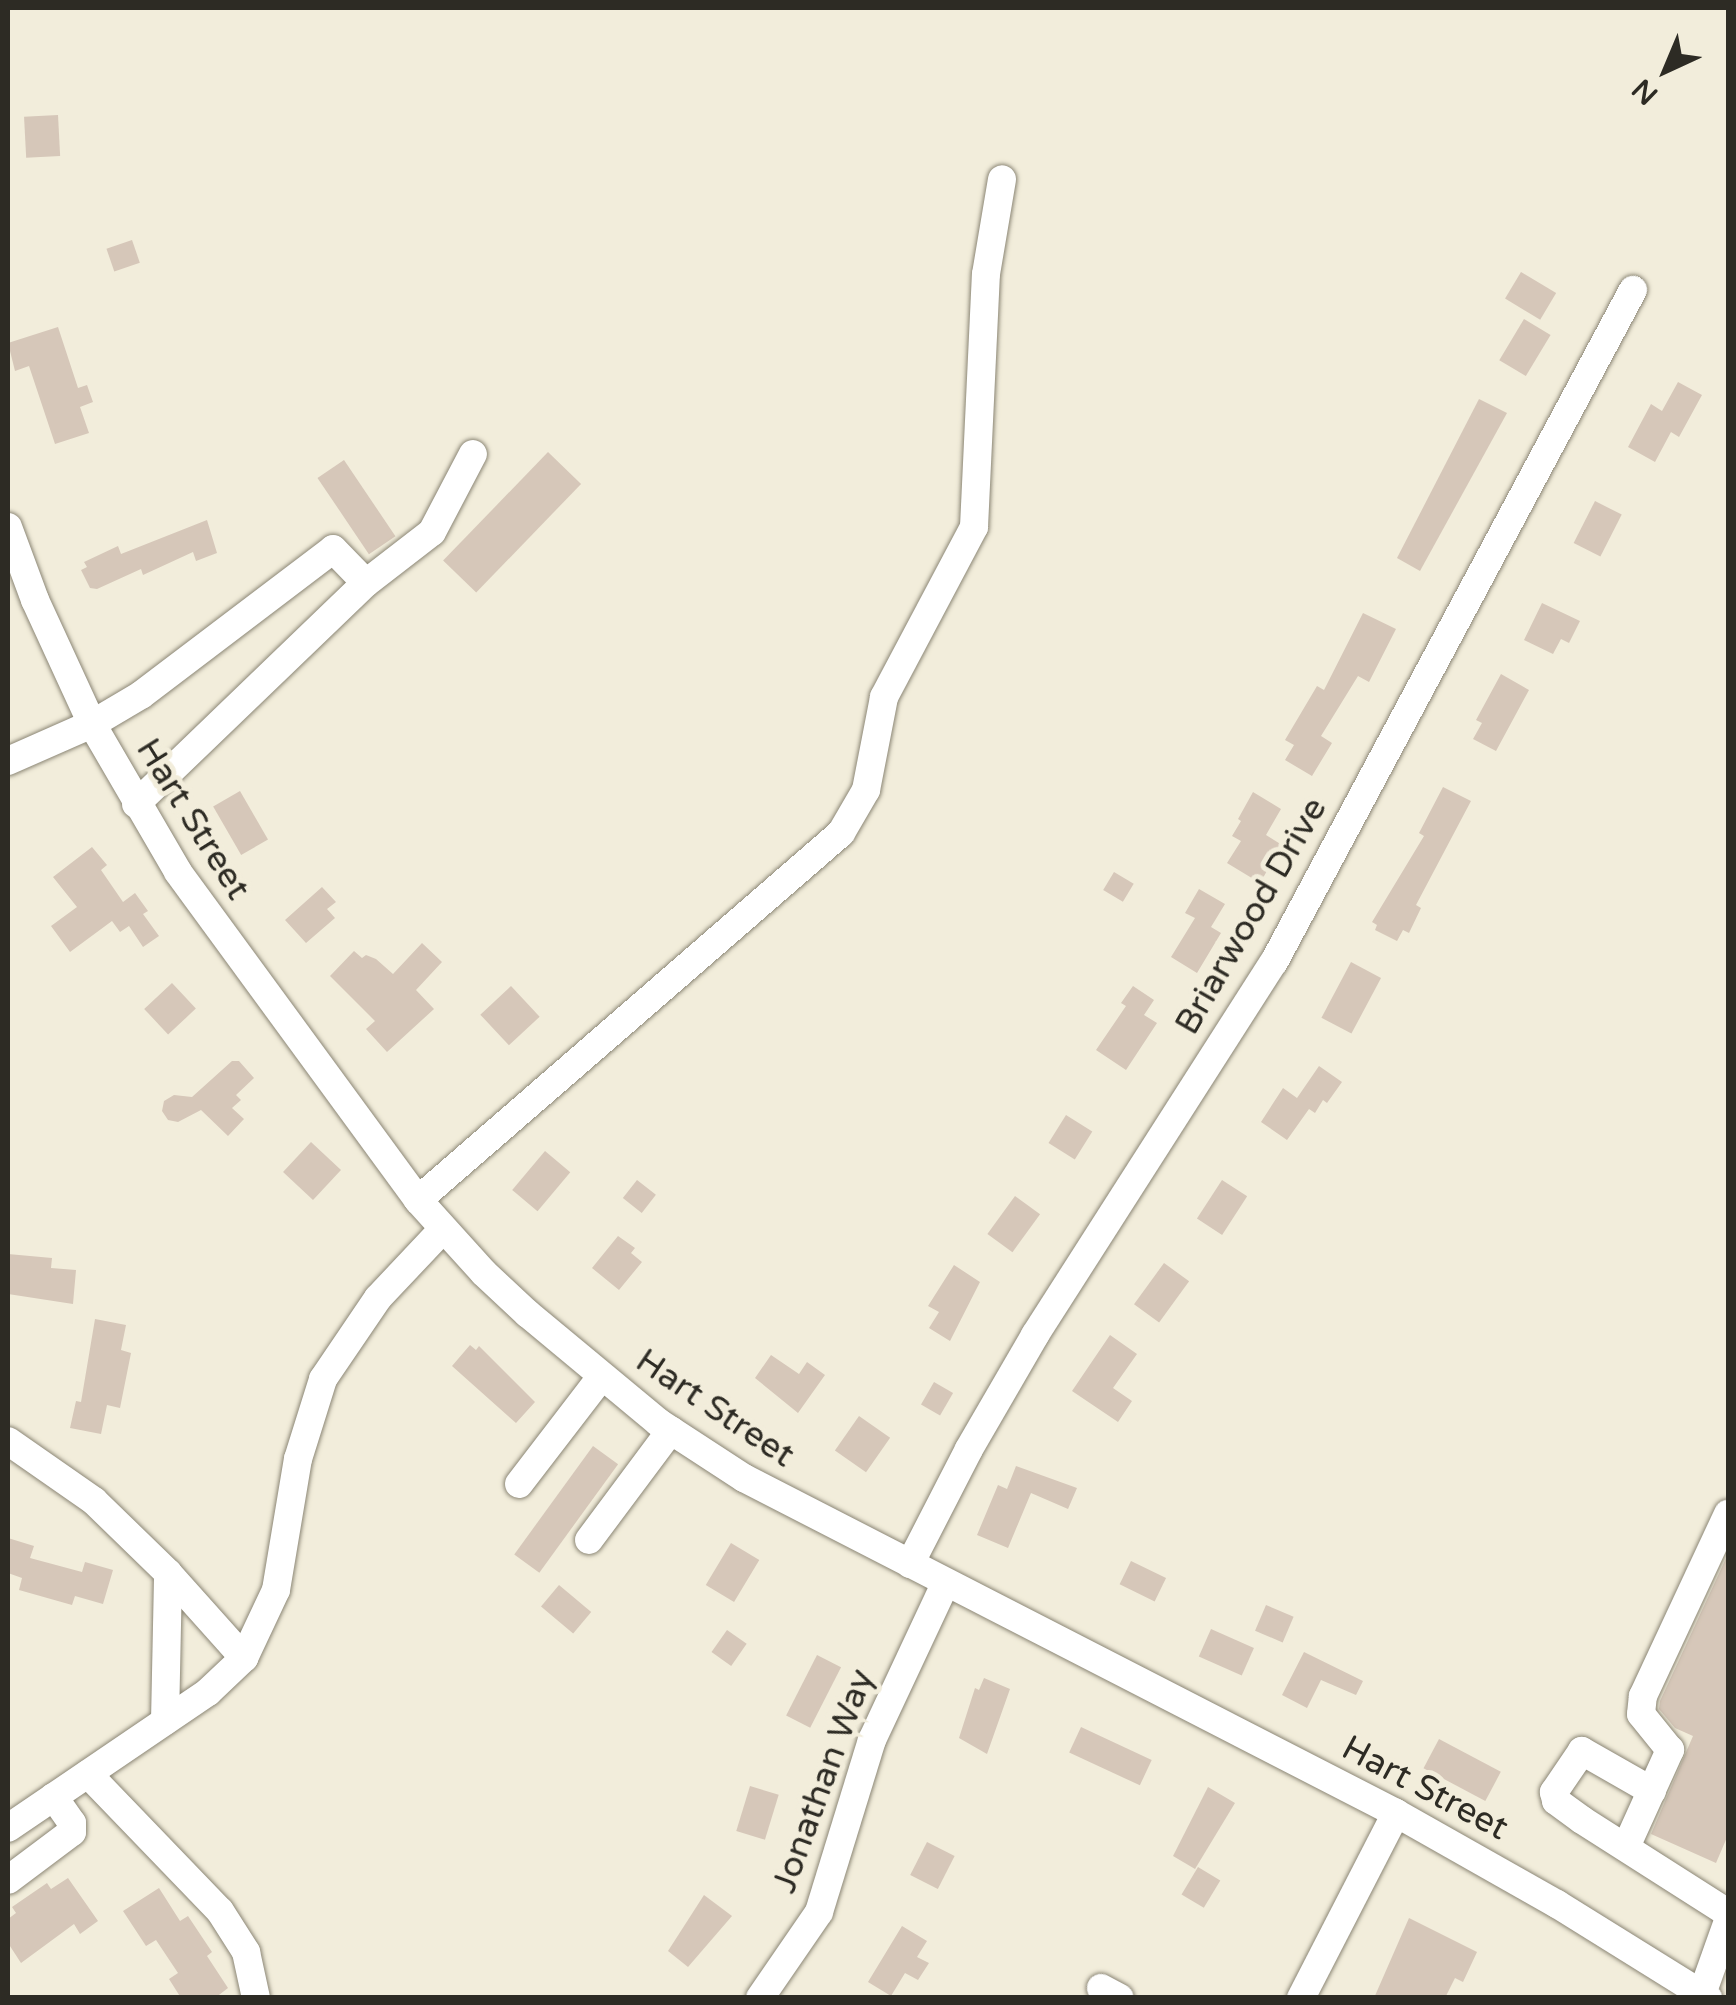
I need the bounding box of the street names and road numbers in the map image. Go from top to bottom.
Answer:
street label: Hart Street [127,731,259,907]
street label: Briarwood Drive [1166,790,1336,1042]
street label: Hart Street [628,1340,802,1476]
street label: Jonathan Way [763,1663,883,1899]
street label: Hart Street [1335,1727,1515,1849]

